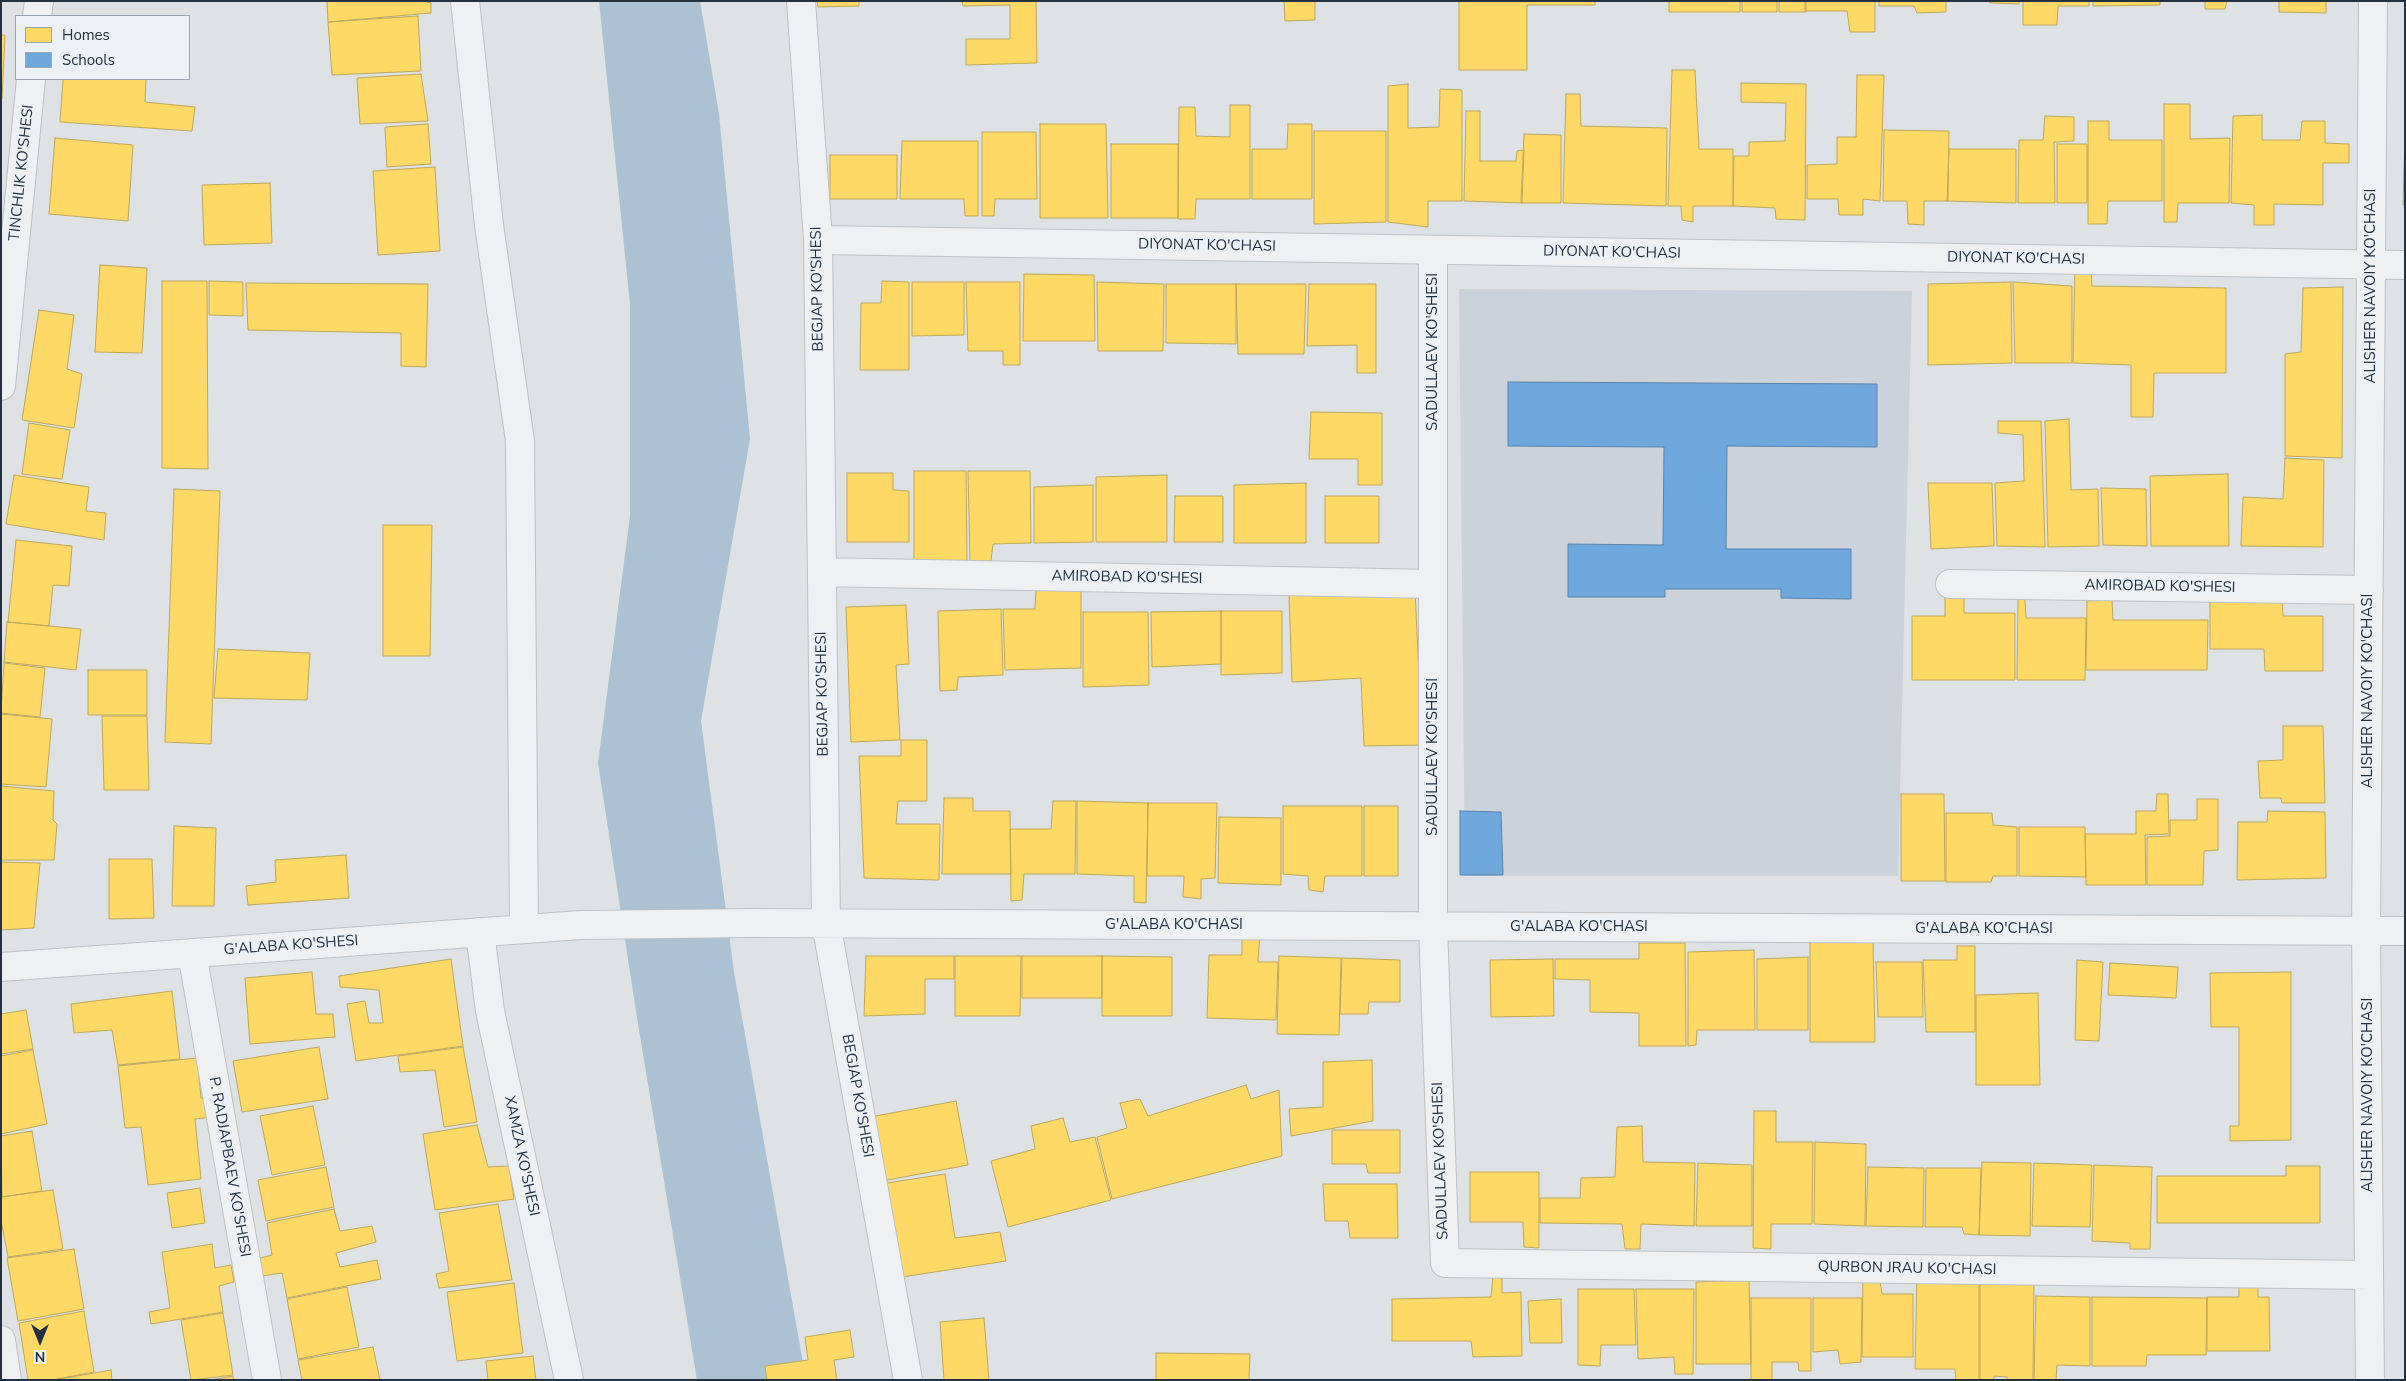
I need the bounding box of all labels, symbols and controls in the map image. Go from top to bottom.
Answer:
legend [15,15,190,80]
text: Homes [62,25,110,45]
text: Schools [62,50,115,70]
street label: TINCHLIK KO'SHESI [6,104,38,242]
street label: ALISHER NAVOIY KO'CHASI [2362,189,2380,383]
street label: BEGJAP KO'SHESI [808,226,828,352]
street label: DIYONAT KO'CHASI [1138,236,1276,256]
street label: DIYONAT KO'CHASI [1543,243,1681,263]
street label: DIYONAT KO'CHASI [1947,249,2085,269]
street label: SADULLAEV KO'SHESI [1424,273,1442,431]
street label: AMIROBAD KO'SHESI [1051,568,1203,588]
street label: AMIROBAD KO'SHESI [2084,577,2236,597]
street label: ALISHER NAVOIY KO'CHASI [2359,594,2377,788]
street label: BEGJAP KO'SHESI [813,631,833,757]
street label: SADULLAEV KO'SHESI [1424,678,1442,836]
street label: G'ALABA KO'CHASI [1105,916,1243,934]
street label: G'ALABA KO'CHASI [1510,918,1648,936]
street label: G'ALABA KO'CHASI [1915,920,2053,938]
street label: G'ALABA KO'SHESI [223,932,359,960]
street label: ALISHER NAVOIY KO'CHASI [2359,998,2377,1192]
street label: BEGJAP KO'SHESI [837,1033,877,1159]
street label: P. RADJAPBAEV KO'SHESI [204,1076,254,1258]
street label: SADULLAEV KO'SHESI [1429,1082,1453,1240]
street label: XAMZA KO'SHESI [499,1094,543,1218]
street label: QURBON JRAU KO'CHASI [1818,1258,1996,1280]
north arrow [15,1316,65,1366]
text: N [35,1347,45,1366]

